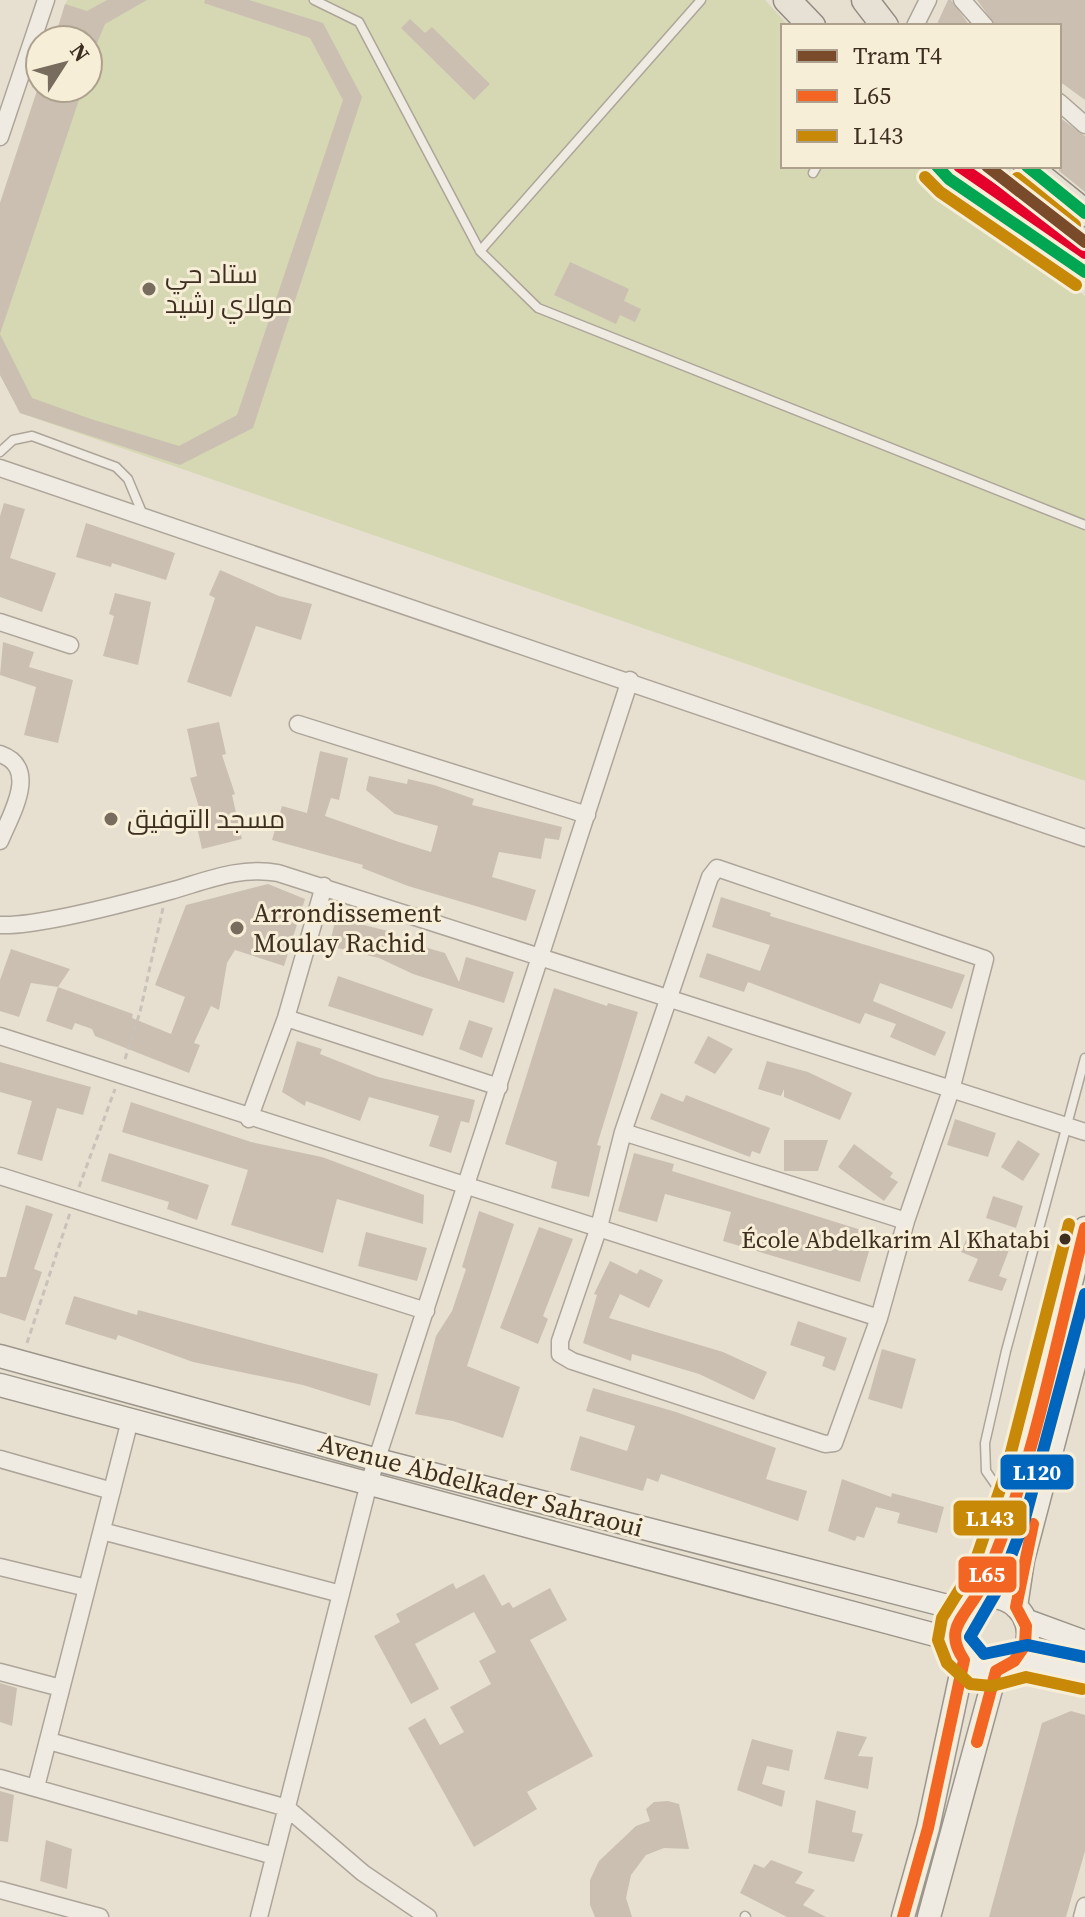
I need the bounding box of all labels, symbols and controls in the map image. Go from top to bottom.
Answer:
north arrow [24,24,104,104]
legend [781,24,1061,168]
text: N [63,37,97,68]
text: Tram T4 [853,39,942,72]
text: L65 [853,79,891,112]
text: L143 [853,119,903,152]
place label: ستاد حي مولاي رشيد [165,256,293,324]
marker: ستاد حي مولاي رشيد [140,280,158,298]
place label: مسجد التوفيق [127,801,285,837]
marker: مسجد التوفيق [102,810,120,828]
place label: Arrondissement Moulay Rachid [253,895,442,961]
marker: Arrondissement Moulay Rachid [228,919,246,937]
place label: École Abdelkarim Al Khatabi [741,1223,1050,1256]
marker: École Abdelkarim Al Khatabi [1057,1231,1073,1247]
street label: Avenue Abdelkader Sahraoui [315,1424,647,1546]
line badge: L120 [999,1453,1075,1491]
text: L120 [1013,1457,1061,1487]
line badge: L143 [952,1499,1028,1537]
text: L143 [966,1503,1014,1533]
line badge: L65 [957,1555,1018,1594]
text: L65 [969,1559,1005,1589]

